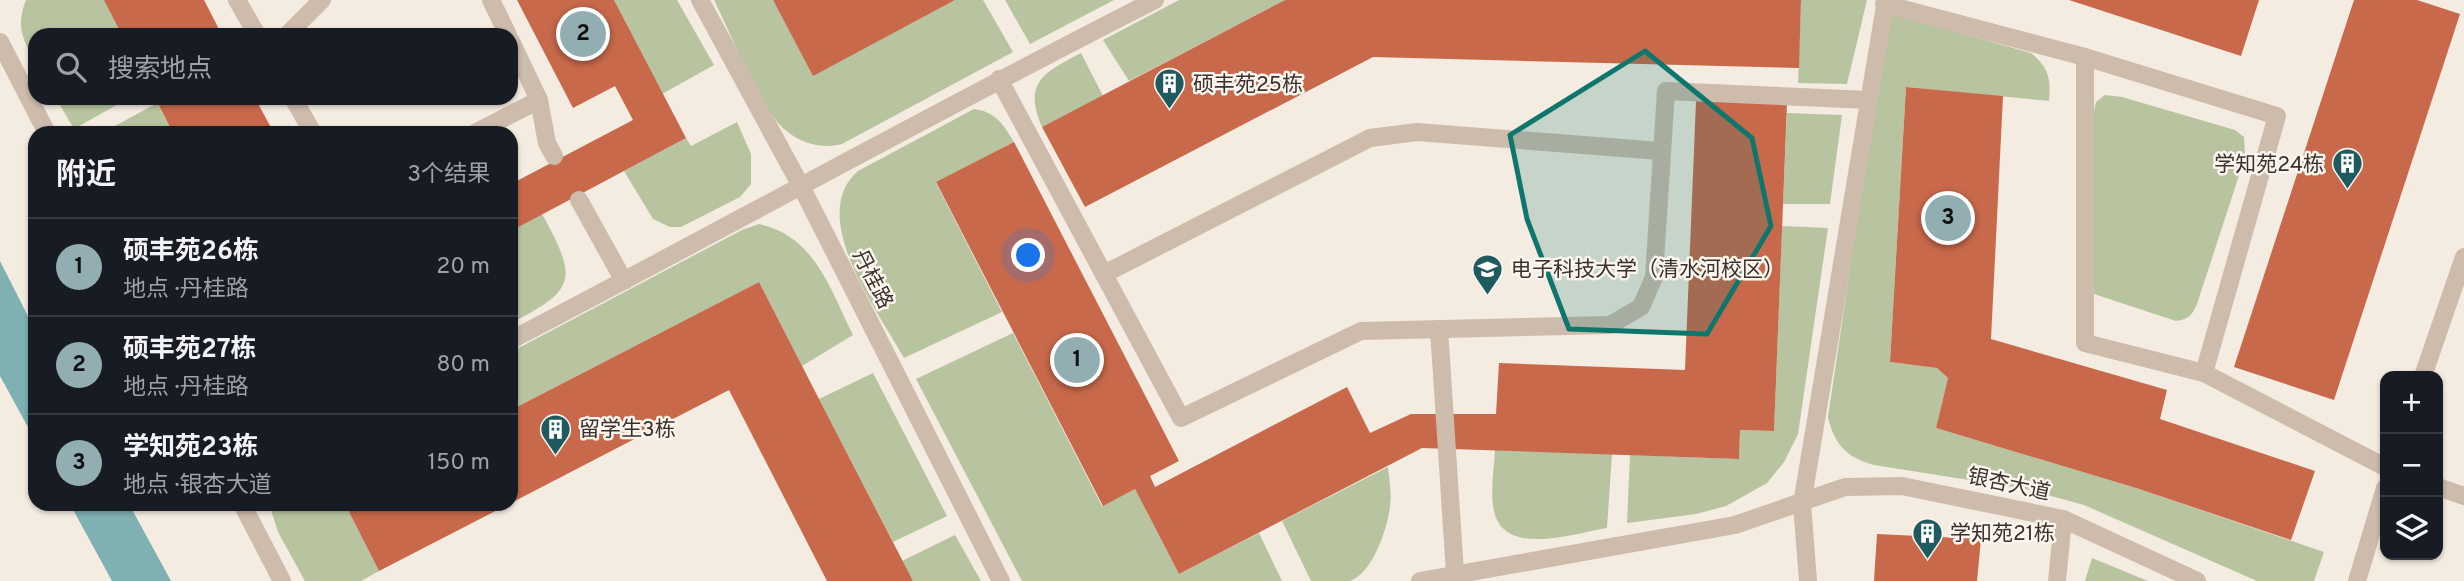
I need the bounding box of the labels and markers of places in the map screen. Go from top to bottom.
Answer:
pin: 2 [560,8,606,60]
building icon: 硕丰苑25栋 [1153,67,1187,111]
place label: 硕丰苑25栋 [1193,72,1303,99]
building icon: 学知苑24栋 [2330,147,2364,191]
place label: 学知苑24栋 [2214,152,2324,179]
pin: 3 [1925,192,1971,244]
school or university icon: 电子科技大学（清水河校区） [1471,252,1505,296]
place label: 电子科技大学（清水河校区） [1511,257,1784,284]
pin: 1 [1054,334,1100,386]
building icon: 留学生3栋 [539,412,573,456]
place label: 留学生3栋 [579,417,676,444]
building icon: 学知苑21栋 [1910,516,1944,560]
place label: 学知苑21栋 [1950,521,2055,548]

